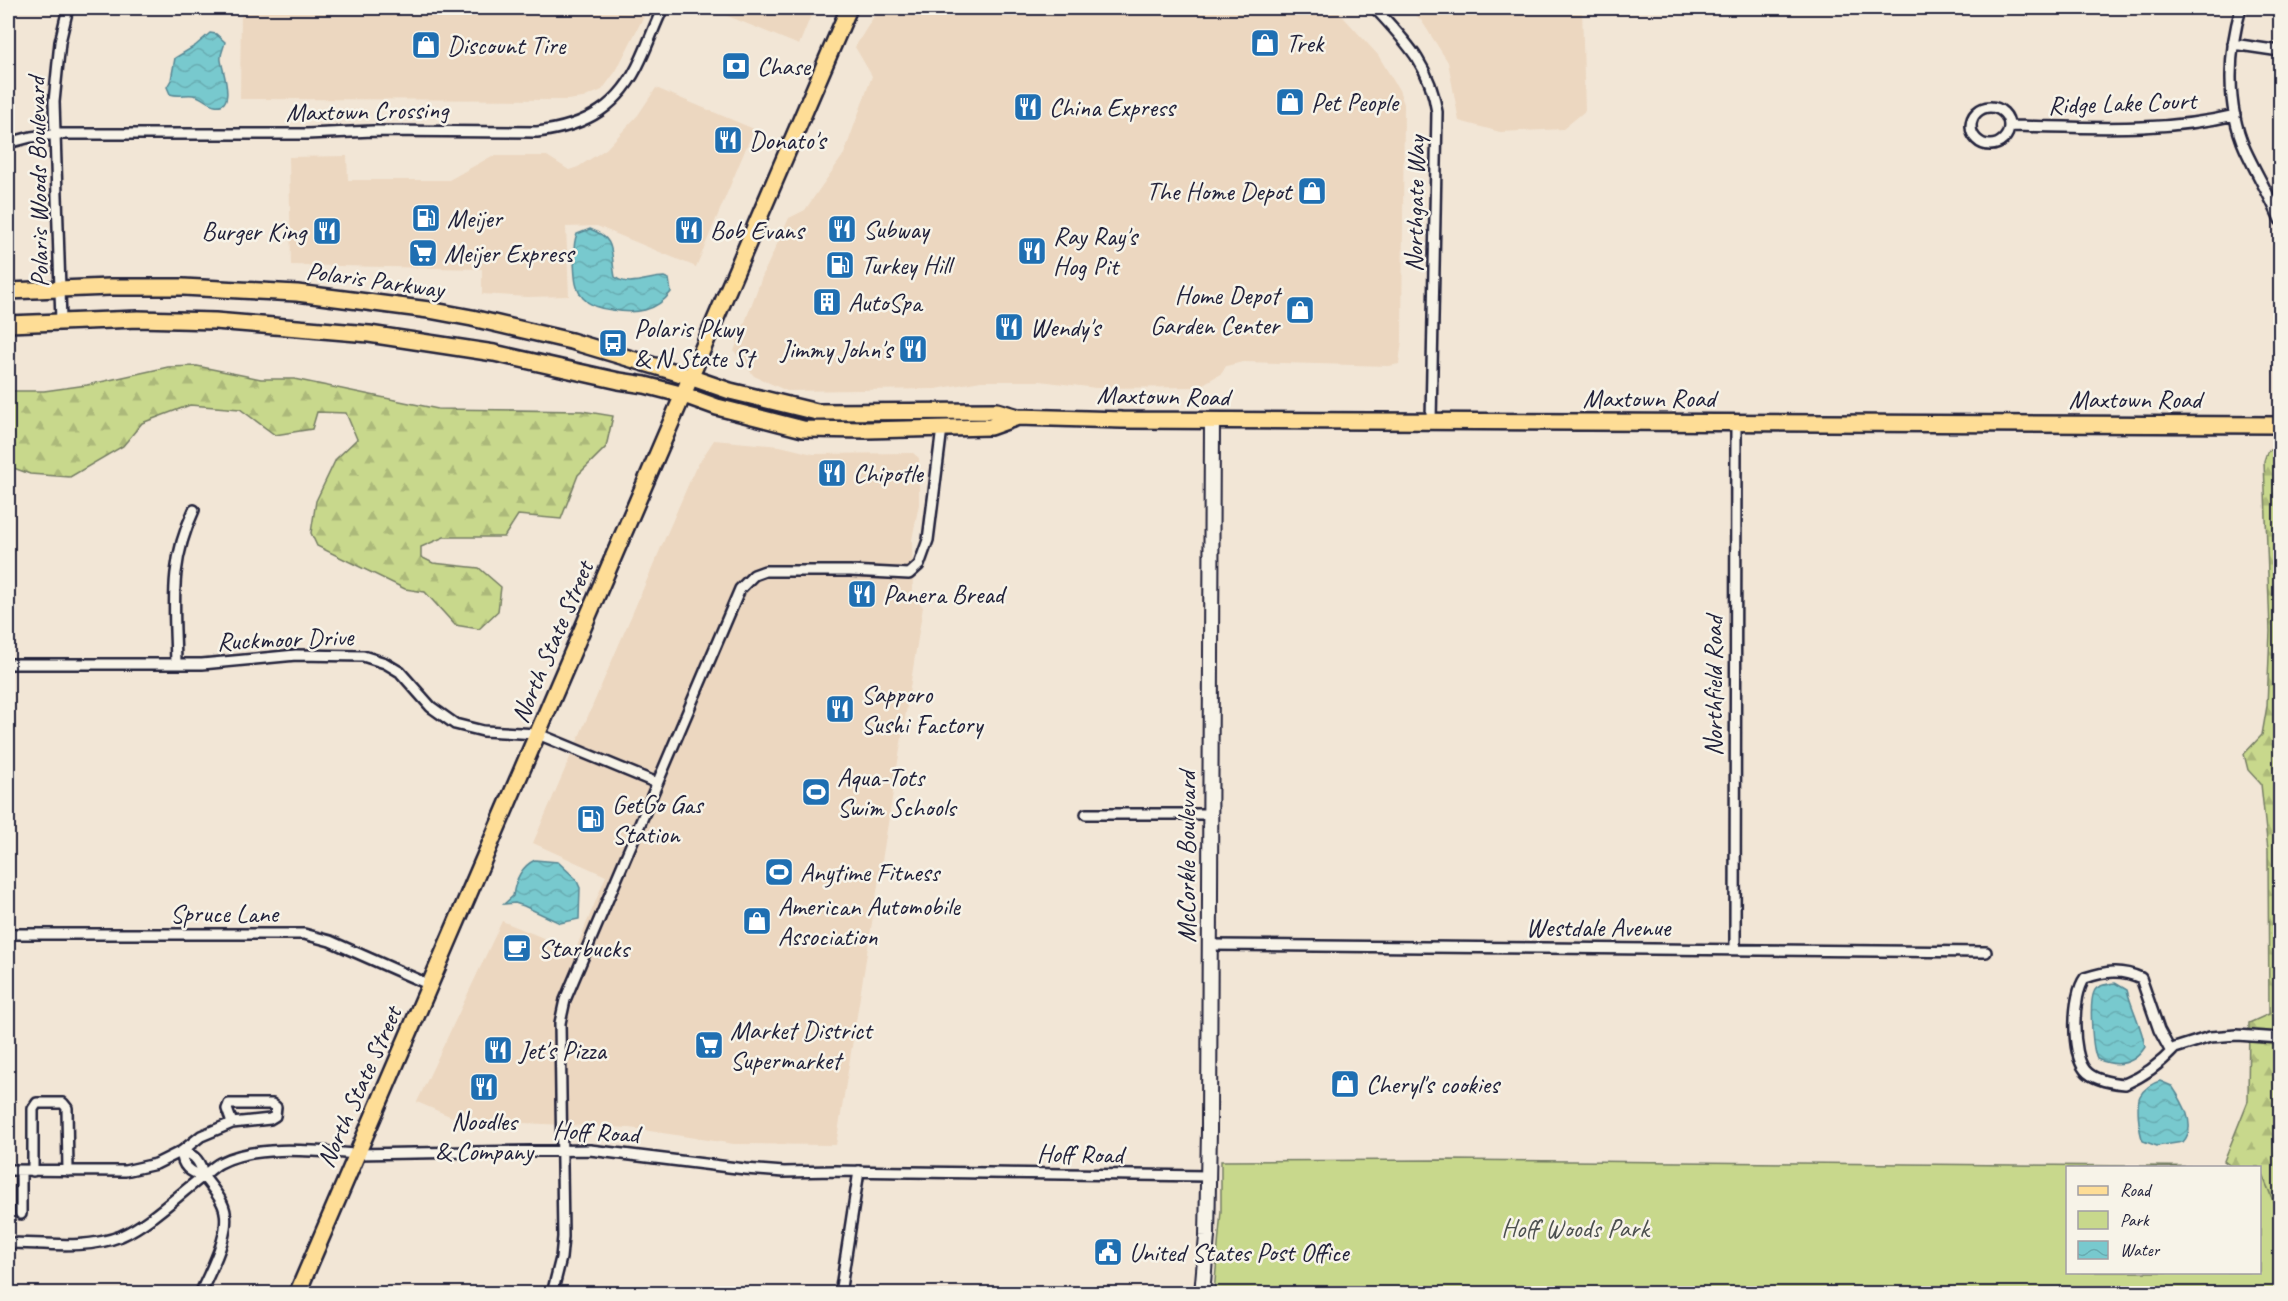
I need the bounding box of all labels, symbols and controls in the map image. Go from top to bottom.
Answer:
shop icon: Trek [1249,27,1281,59]
place label: Trek [1286,27,1325,60]
shop icon: Discount Tire [410,29,442,61]
place label: Discount Tire [447,29,567,62]
bank icon: Chase [720,50,752,82]
place label: Chase [757,50,812,83]
street label: Polaris Woods Boulevard [20,72,56,288]
street label: Ridge Lake Court [2047,84,2199,122]
shop icon: Pet People [1274,86,1306,118]
place label: Pet People [1311,86,1400,119]
restaurant icon: China Express [1012,91,1044,123]
place label: China Express [1049,91,1177,124]
street label: Maxtown Crossing [285,93,450,129]
restaurant icon: Donato's [712,124,744,156]
place label: Donato's [749,124,827,157]
street label: Northgate Way [1397,133,1433,273]
place label: The Home Depot [1146,175,1293,208]
shop icon: The Home Depot [1296,175,1328,207]
fuel station icon: Meijer [410,202,442,234]
place label: Meijer [447,202,504,235]
restaurant icon: Subway [826,213,858,245]
place label: Subway [863,213,931,246]
restaurant icon: Bob Evans [673,214,705,246]
place label: Bob Evans [710,214,806,247]
place label: Burger King [201,215,308,248]
restaurant icon: Burger King [311,215,343,247]
place label: Ray Ray's Hog Pit [1053,220,1139,283]
restaurant icon: Ray Ray's Hog Pit [1016,235,1048,267]
supermarket icon: Meijer Express [407,237,439,269]
place label: Meijer Express [444,237,576,270]
fuel station icon: Turkey Hill [824,249,856,281]
place label: Turkey Hill [861,249,956,282]
street label: Polaris Parkway [304,254,448,306]
place label: Home Depot Garden Center [1150,279,1282,342]
building icon: AutoSpa [811,286,843,318]
place label: AutoSpa [848,286,924,319]
shop icon: Home Depot Garden Center [1284,294,1316,326]
restaurant icon: Wendy's [993,311,1025,343]
place label: Wendy's [1030,311,1102,344]
place label: Polaris Pkwy & N State St [634,312,757,375]
bus stop icon: Polaris Pkwy & N State St [597,327,629,359]
place label: Jimmy John's [778,333,894,366]
restaurant icon: Jimmy John's [897,333,929,365]
street label: Maxtown Road [1096,378,1233,414]
street label: Maxtown Road [1583,382,1719,415]
street label: Maxtown Road [2069,383,2205,416]
restaurant icon: Chipotle [816,457,848,489]
place label: Chipotle [853,457,924,490]
street label: North State Street [503,554,602,728]
restaurant icon: Panera Bread [846,578,878,610]
place label: Panera Bread [883,578,1008,611]
street label: Northfield Road [1697,612,1730,756]
street label: Ruckmoor Drive [216,620,355,658]
place label: Sapporo Sushi Factory [861,678,984,741]
restaurant icon: Sapporo Sushi Factory [824,693,856,725]
place label: Aqua-Tots Swim Schools [837,761,958,824]
street label: McCorkle Boulevard [1170,767,1203,943]
sports icon: Aqua-Tots Swim Schools [800,776,832,808]
place label: GetGo Gas Station [612,788,705,851]
fuel station icon: GetGo Gas Station [575,803,607,835]
sports icon: Anytime Fitness [763,856,795,888]
place label: Anytime Fitness [800,856,941,889]
place label: American Automobile Association [778,890,961,953]
street label: Spruce Lane [170,897,280,930]
shop icon: American Automobile Association [741,905,773,937]
street label: Westdale Avenue [1526,911,1672,944]
cafe icon: Starbucks [501,932,533,964]
place label: Starbucks [538,932,631,965]
street label: North State Street [309,999,410,1172]
place label: Market District Supermarket [730,1014,874,1077]
supermarket icon: Market District Supermarket [693,1029,725,1061]
restaurant icon: Jet's Pizza [482,1034,514,1066]
place label: Jet's Pizza [517,1034,608,1067]
shop icon: Cheryl's cookies [1329,1068,1361,1100]
place label: Cheryl's cookies [1366,1068,1501,1101]
restaurant icon: Noodles & Company [468,1071,500,1103]
place label: Noodles & Company [435,1105,535,1168]
street label: Hoff Road [552,1113,644,1151]
street label: Hoff Road [1037,1137,1127,1171]
legend [2066,1166,2261,1274]
text: Road [2120,1179,2153,1201]
text: Park [2120,1209,2150,1231]
park label: Hoff Woods Park [1501,1212,1651,1245]
public building icon: United States Post Office [1092,1236,1124,1268]
place label: United States Post Office [1129,1236,1351,1269]
text: Water [2120,1239,2161,1261]

